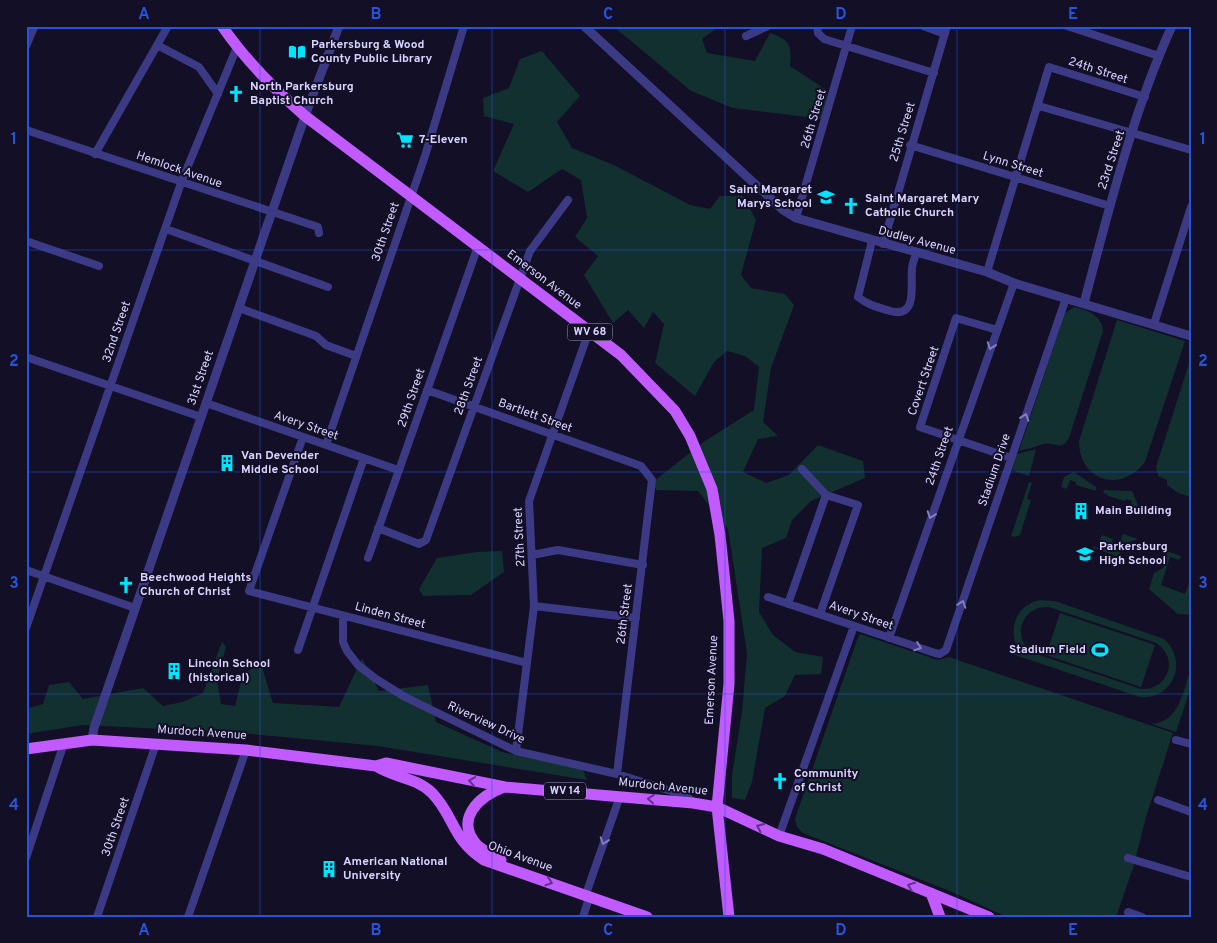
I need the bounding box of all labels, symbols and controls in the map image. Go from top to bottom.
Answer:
text: A [138,5,150,25]
text: B [370,5,382,25]
text: C [603,5,613,25]
text: D [835,5,847,25]
text: E [1068,5,1078,25]
place label: Parkersburg & Wood County Public Library [311,37,433,67]
library icon: Parkersburg & Wood County Public Library [287,42,307,62]
street label: 24th Street [1066,54,1130,88]
place label: North Parkersburg Baptist Church [250,79,354,109]
church icon: North Parkersburg Baptist Church [226,84,246,104]
street label: 26th Street [797,87,831,151]
street label: 25th Street [886,100,920,164]
street label: 23rd Street [1095,128,1129,192]
text: 1 [11,130,17,150]
supermarket icon: 7-Eleven [395,130,415,150]
text: 1 [1200,130,1206,150]
place label: 7-Eleven [419,132,468,148]
street label: Hemlock Avenue [134,148,224,192]
street label: Lynn Street [981,148,1045,182]
place label: Saint Margaret Marys School [729,182,812,212]
school or university icon: Saint Margaret Marys School [816,187,836,207]
place label: Saint Margaret Mary Catholic Church [865,191,980,221]
church icon: Saint Margaret Mary Catholic Church [841,196,861,216]
street label: 30th Street [368,200,404,264]
street label: Dudley Avenue [876,223,958,259]
street label: Emerson Avenue [503,247,585,313]
street label: 32nd Street [99,299,135,365]
road number: WV 68 [568,324,612,341]
one-way arrow [987,341,997,349]
street label: Covert Street [905,344,943,418]
street label: 31st Street [184,348,218,408]
text: 2 [9,352,19,372]
text: 2 [1198,352,1208,372]
street label: 28th Street [451,354,487,418]
street label: 29th Street [394,366,430,430]
street label: Bartlett Street [496,395,574,437]
street label: Avery Street [272,407,340,445]
one-way arrow [1019,413,1029,422]
street label: 24th Street [922,424,958,488]
street label: Stadium Drive [975,431,1015,509]
place label: Van Devender Middle School [241,448,319,478]
building icon: Van Devender Middle School [217,453,237,473]
building icon: Main Building [1071,501,1091,521]
place label: Main Building [1095,503,1172,519]
street label: 27th Street [510,507,530,567]
one-way arrow [927,511,937,519]
place label: Parkersburg High School [1099,539,1168,569]
school or university icon: Parkersburg High School [1075,544,1095,564]
place label: Beechwood Heights Church of Christ [140,570,251,600]
text: 3 [9,574,19,594]
text: 3 [1198,574,1208,594]
church icon: Beechwood Heights Church of Christ [116,575,136,595]
street label: 26th Street [613,583,637,645]
street label: Avery Street [827,597,895,635]
street label: Linden Street [353,599,427,633]
one-way arrow [956,600,966,609]
street label: Emerson Avenue [702,635,722,725]
sports icon: Stadium Field [1090,640,1110,660]
one-way arrow [913,642,921,652]
place label: Stadium Field [1009,642,1086,658]
place label: Lincoln School (historical) [188,656,270,686]
building icon: Lincoln School (historical) [164,661,184,681]
street label: Riverview Drive [445,698,527,748]
street label: Murdoch Avenue [157,722,247,744]
place label: Community of Christ [794,766,859,796]
church icon: Community of Christ [770,771,790,791]
street label: Murdoch Avenue [618,774,708,800]
one-way arrow [468,777,477,787]
road number: WV 14 [544,782,586,799]
one-way arrow [647,794,655,805]
street label: 30th Street [98,795,134,859]
text: 4 [9,796,19,816]
text: 4 [1198,796,1208,816]
one-way arrow [756,823,765,833]
one-way arrow [600,836,610,845]
street label: Ohio Avenue [485,838,555,876]
place label: American National University [343,854,448,884]
building icon: American National University [319,859,339,879]
one-way arrow [544,876,553,886]
one-way arrow [908,881,916,891]
text: A [138,921,150,941]
text: B [370,921,382,941]
text: C [603,921,613,941]
text: D [835,921,847,941]
text: E [1068,921,1078,941]

